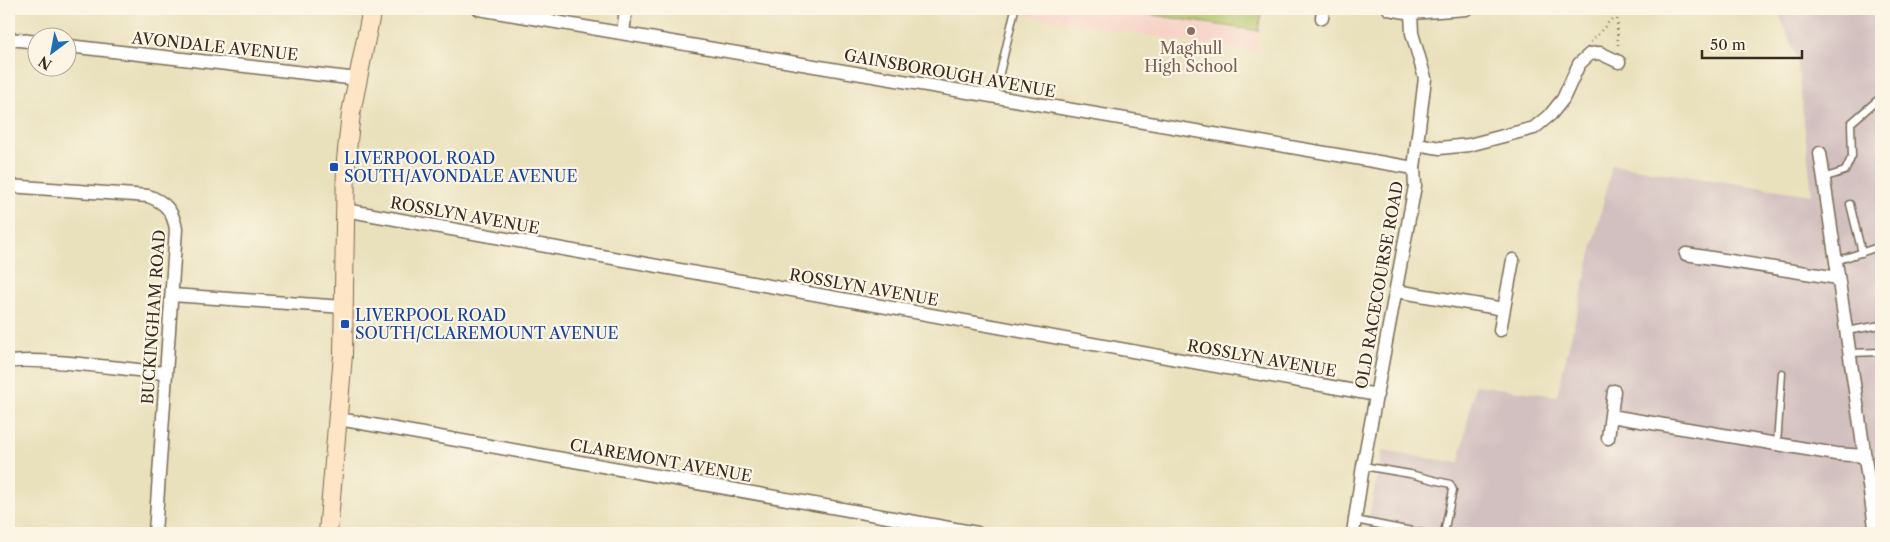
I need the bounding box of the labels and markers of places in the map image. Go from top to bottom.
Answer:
marker: Maghull High School [1185,25,1197,37]
place label: Maghull High School [1144,38,1238,76]
place label: LIVERPOOL ROAD SOUTH/AVONDALE AVENUE [344,148,577,186]
marker: LIVERPOOL ROAD SOUTH/AVONDALE AVENUE [328,161,340,173]
place label: LIVERPOOL ROAD SOUTH/CLAREMOUNT AVENUE [355,305,619,343]
marker: LIVERPOOL ROAD SOUTH/CLAREMOUNT AVENUE [339,318,351,330]

